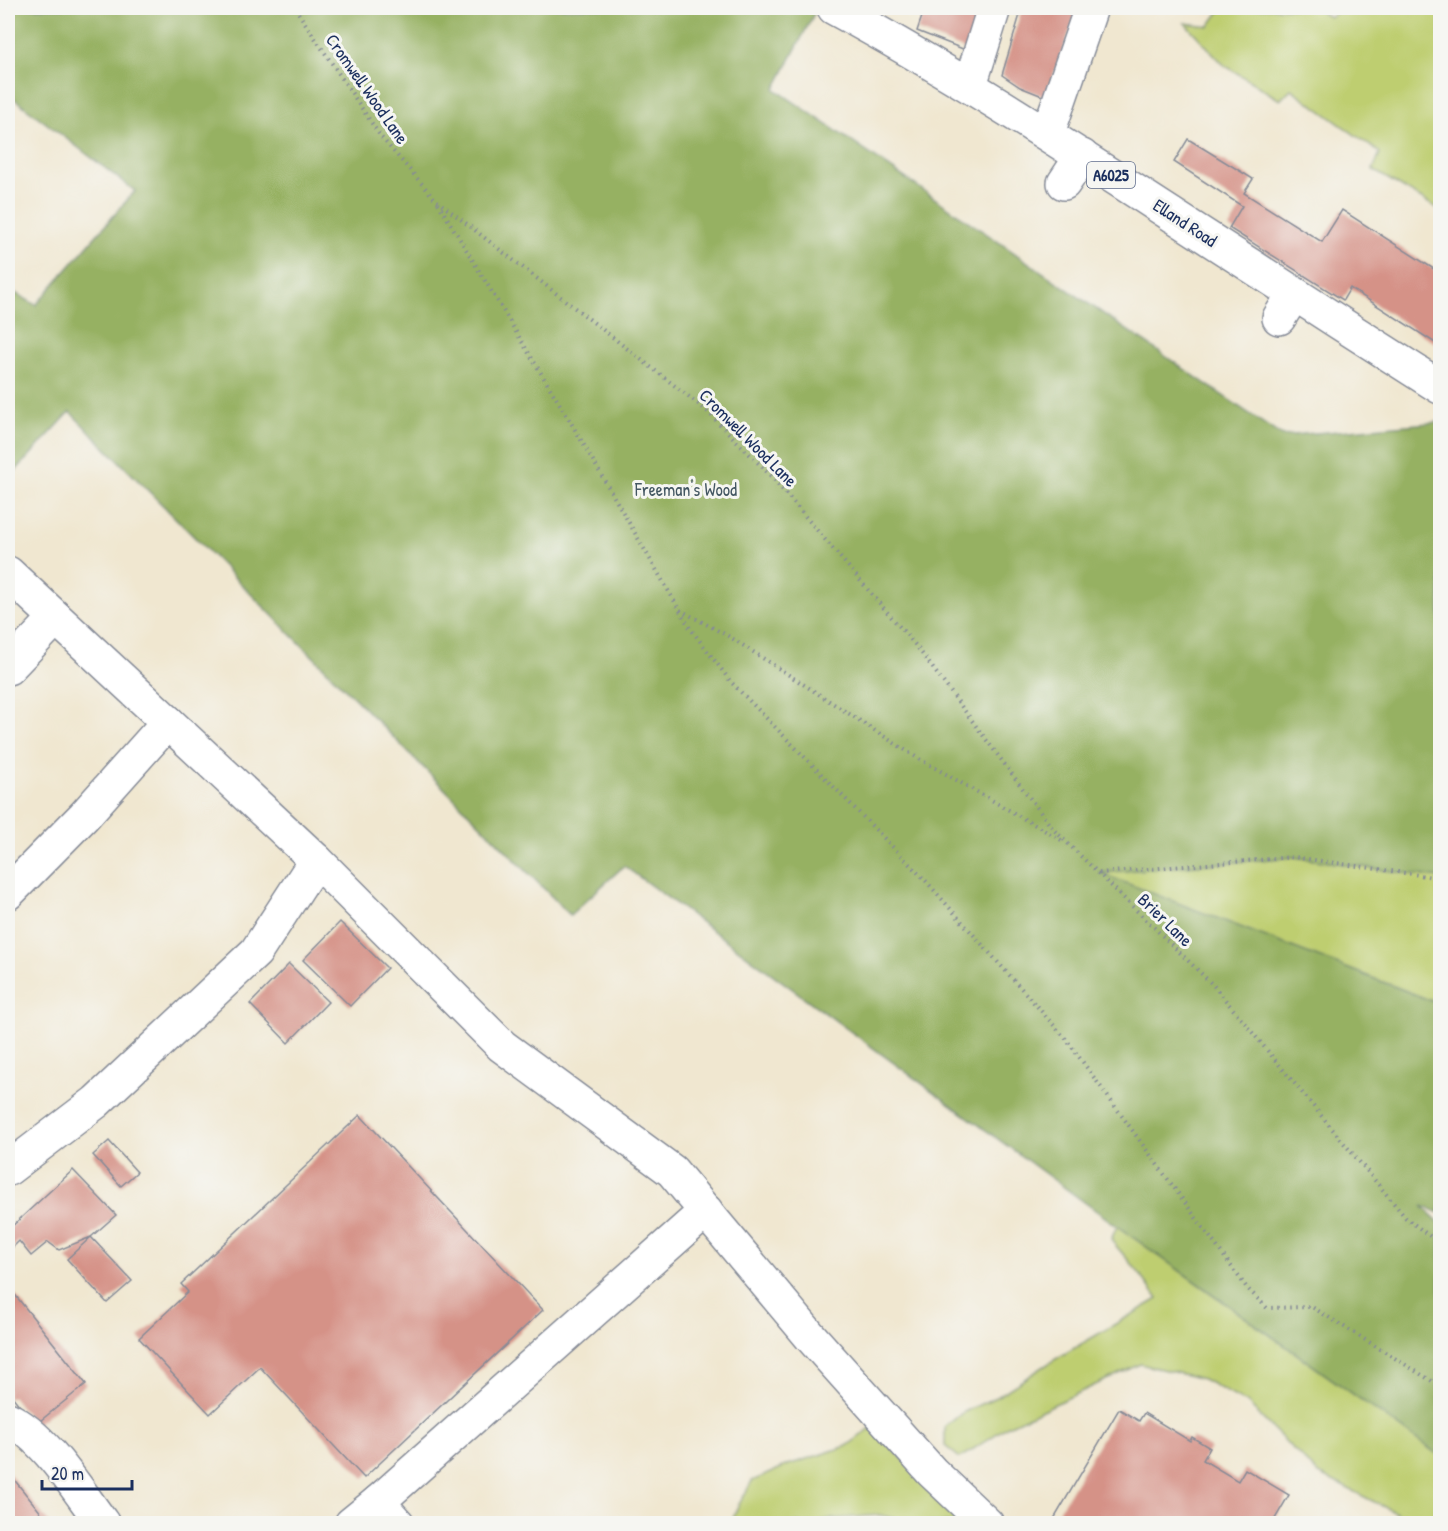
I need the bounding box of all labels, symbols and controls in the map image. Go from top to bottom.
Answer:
street label: Cromwell Wood Lane [320,29,415,149]
road number: A6025 [1087,162,1135,188]
street label: Elland Road [1148,193,1222,253]
street label: Cromwell Wood Lane [694,383,803,492]
park label: Freeman's Wood [634,477,737,502]
street label: Brier Lane [1132,887,1198,952]
scale bar [42,1453,132,1491]
text: 20 m [51,1461,84,1486]

